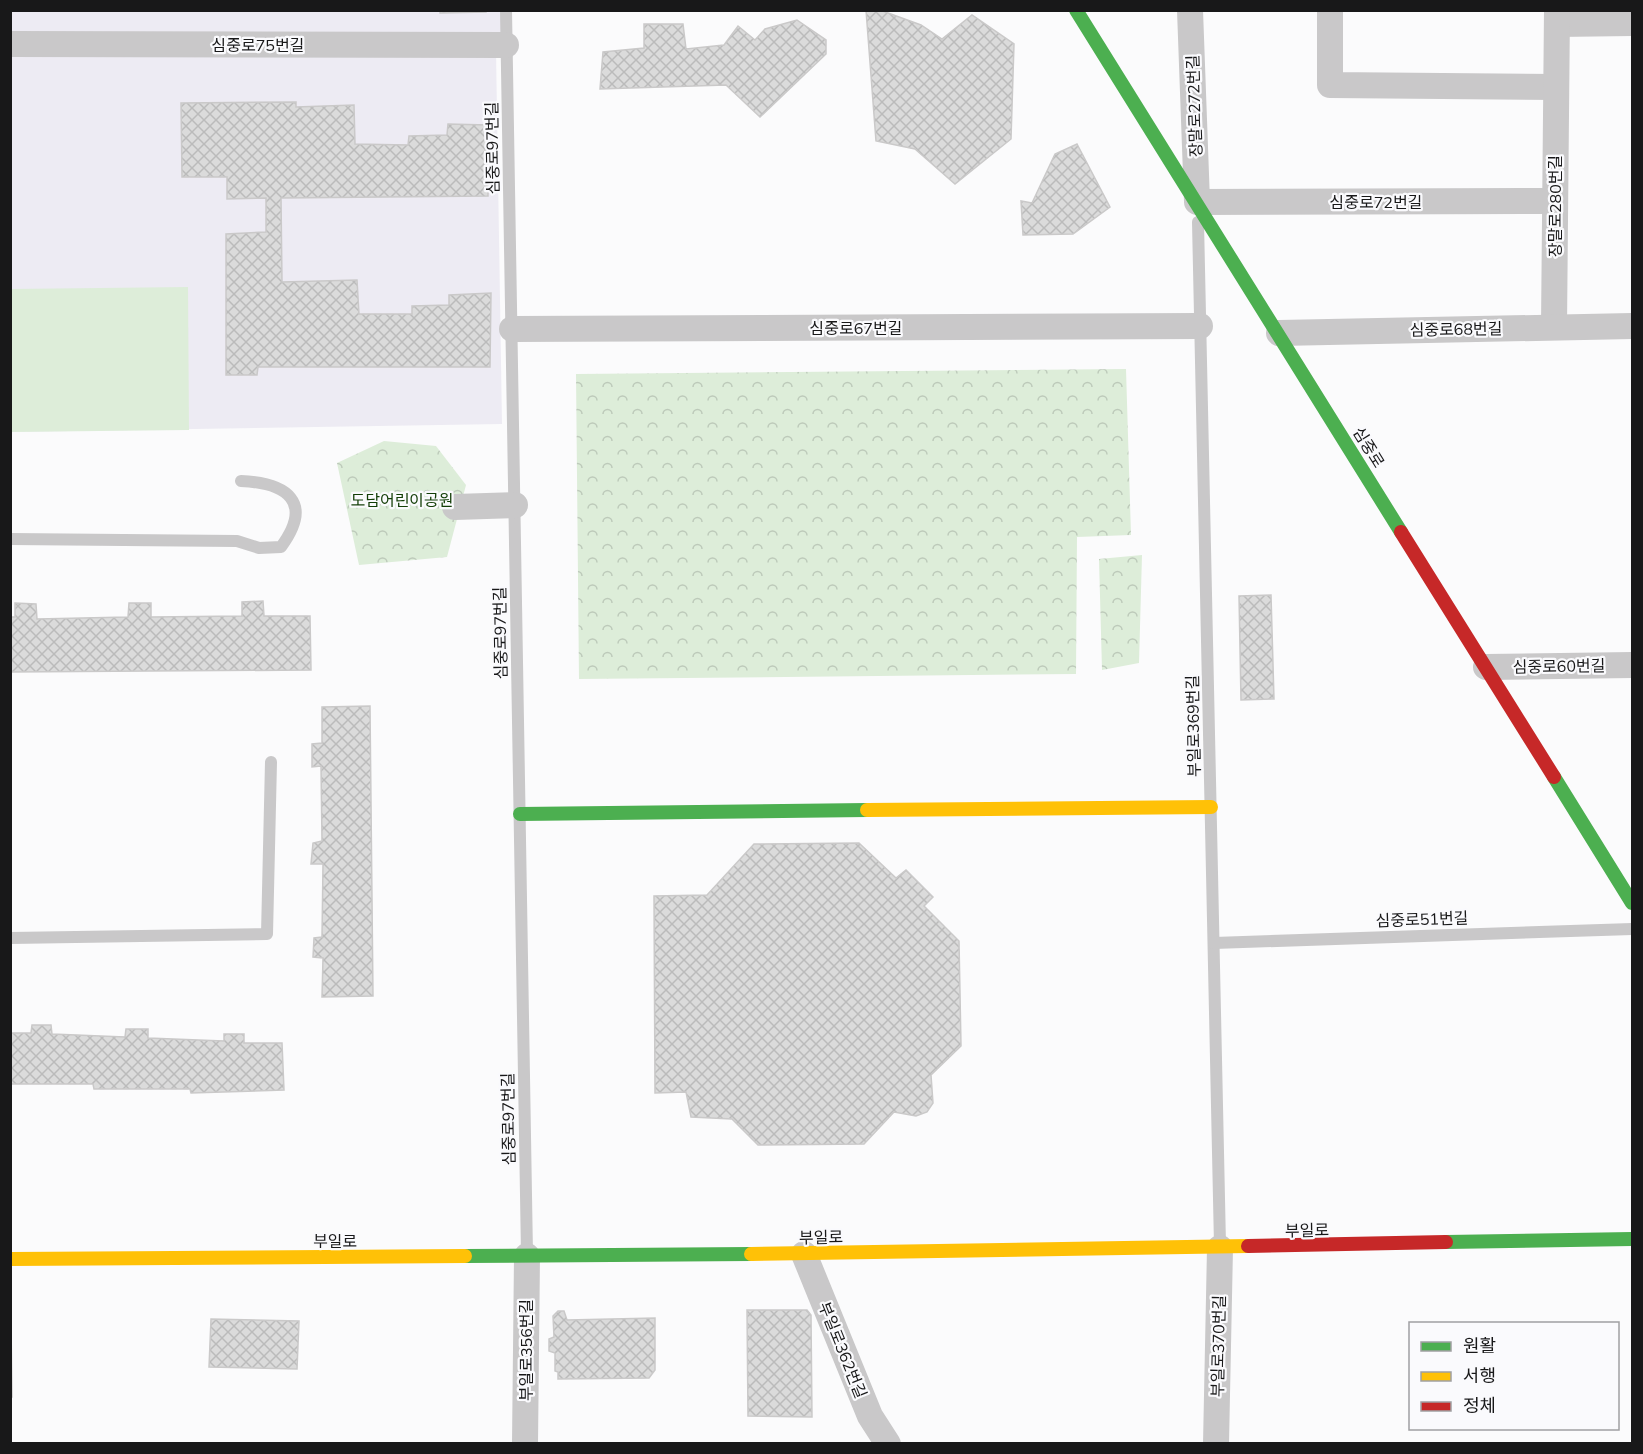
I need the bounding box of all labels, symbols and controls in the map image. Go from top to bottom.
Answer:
street label: 심중로75번길 [212,35,304,55]
street label: 장말로272번길 [1182,54,1206,158]
street label: 심중로97번길 [481,101,503,195]
street label: 장말로280번길 [1545,155,1565,257]
street label: 심중로72번길 [1330,192,1422,212]
street label: 심중로67번길 [810,318,902,338]
street label: 심중로68번길 [1409,318,1503,340]
street label: 심중로 [1349,423,1389,471]
park label: 도담어린이공원 [350,490,454,510]
street label: 심중로97번길 [489,586,511,680]
street label: 심중로60번길 [1512,655,1606,677]
street label: 부일로369번길 [1182,675,1204,777]
street label: 심중로51번길 [1375,907,1469,931]
street label: 심중로97번길 [497,1072,519,1166]
street label: 부일로 [1285,1220,1330,1240]
street label: 부일로 [799,1227,844,1247]
street label: 부일로 [313,1231,357,1251]
street label: 부일로370번길 [1207,1295,1229,1397]
street label: 부일로356번길 [516,1299,536,1401]
street label: 부일로362번길 [815,1299,871,1401]
legend [1409,1322,1619,1430]
text: 원활 [1463,1334,1496,1357]
text: 서행 [1463,1364,1496,1387]
text: 정체 [1463,1394,1496,1417]

